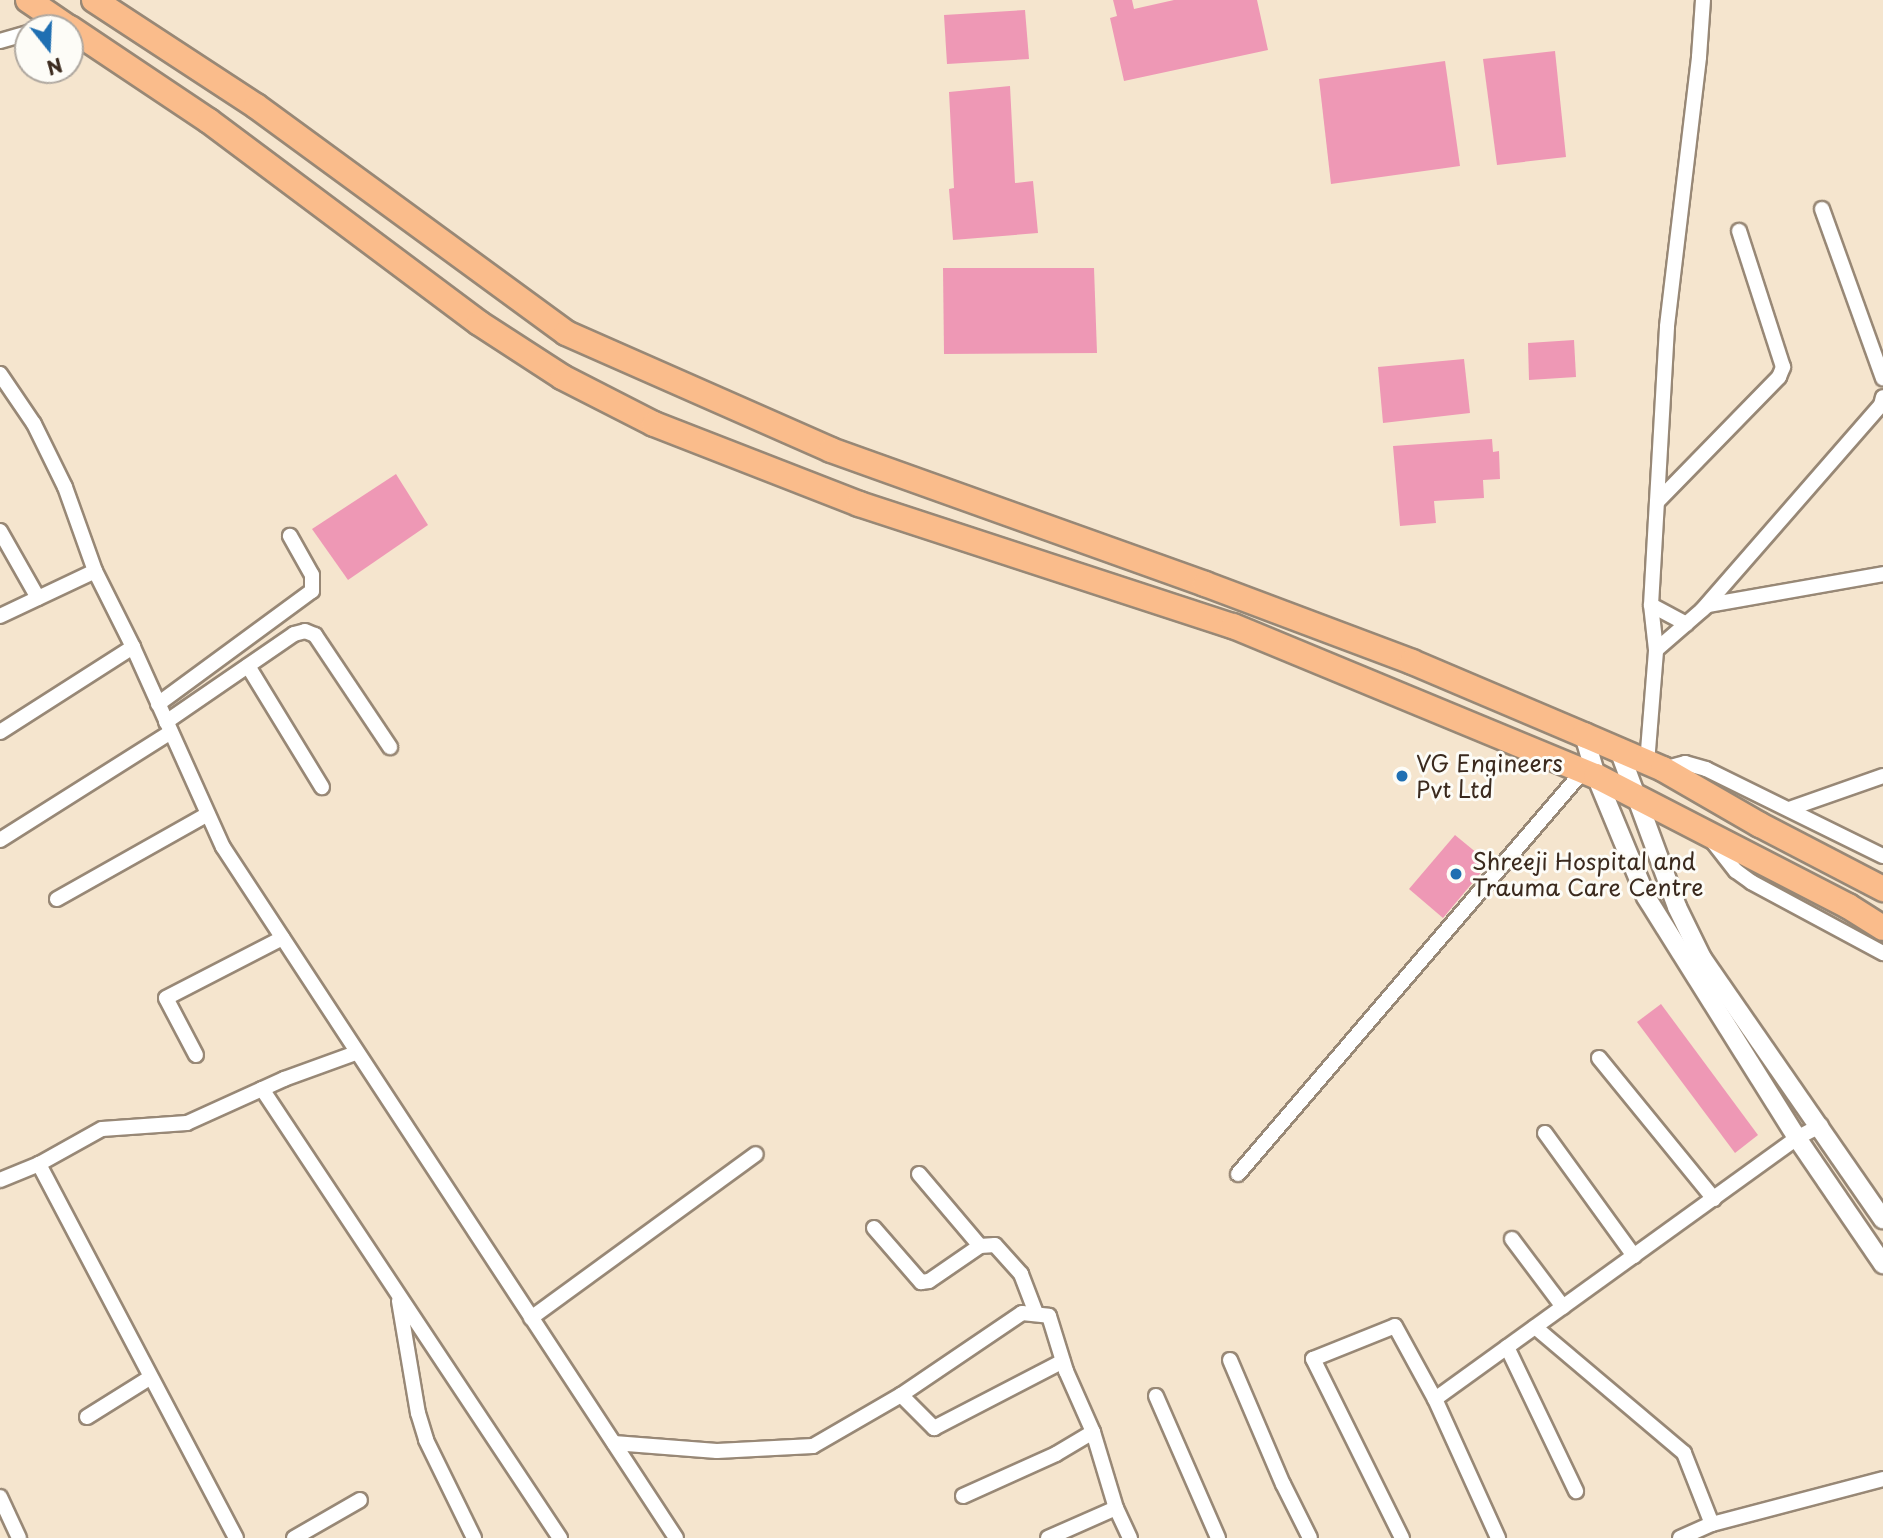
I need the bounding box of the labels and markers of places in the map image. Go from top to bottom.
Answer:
place label: VG Engineers Pvt Ltd [1416,749,1564,803]
marker: VG Engineers Pvt Ltd [1394,768,1410,784]
place label: Shreeji Hospital and Trauma Care Centre [1472,847,1703,901]
marker: Shreeji Hospital and Trauma Care Centre [1446,864,1466,884]

